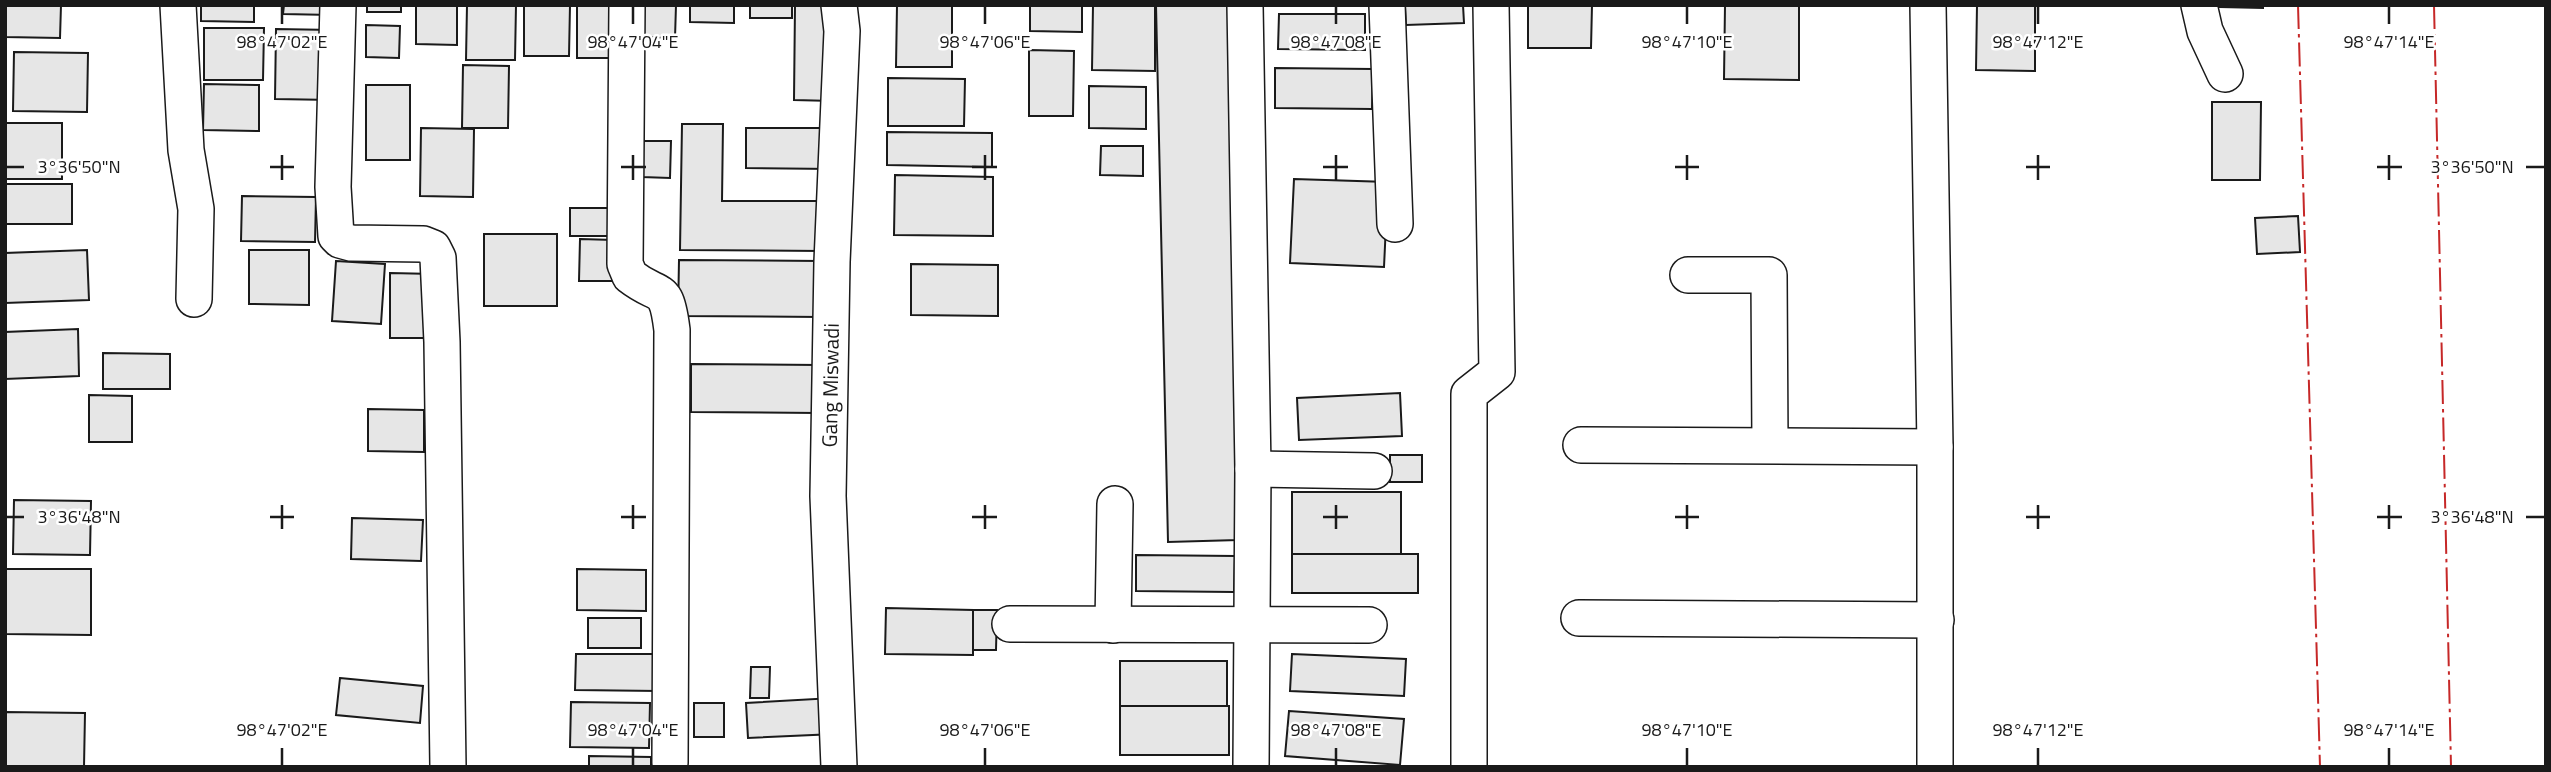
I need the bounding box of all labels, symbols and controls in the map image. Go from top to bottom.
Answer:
text: 98°47'02"E [237,28,328,55]
text: 98°47'04"E [588,28,679,55]
text: 98°47'06"E [940,28,1031,55]
text: 98°47'08"E [1291,28,1382,55]
text: 98°47'10"E [1642,28,1733,55]
text: 98°47'12"E [1993,28,2084,55]
text: 98°47'14"E [2344,28,2435,55]
text: 3°36'50"N [37,153,121,180]
text: 3°36'50"N [2430,153,2514,180]
street label: Gang Miswadi [813,323,847,448]
text: 3°36'48"N [37,503,121,530]
text: 3°36'48"N [2430,503,2514,530]
text: 98°47'02"E [237,716,328,743]
text: 98°47'04"E [588,716,679,743]
text: 98°47'06"E [940,716,1031,743]
text: 98°47'08"E [1291,716,1382,743]
text: 98°47'10"E [1642,716,1733,743]
text: 98°47'12"E [1993,716,2084,743]
text: 98°47'14"E [2344,716,2435,743]

